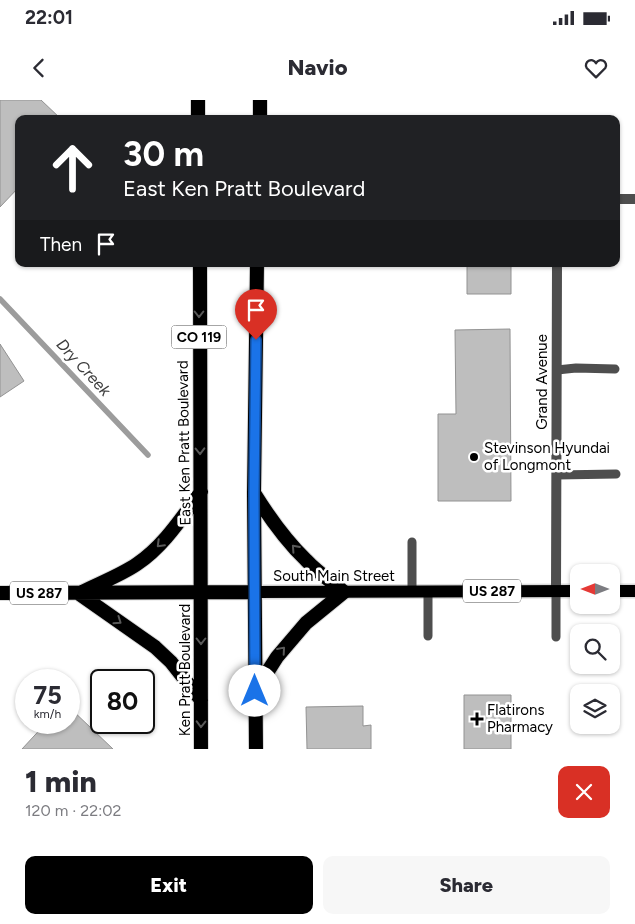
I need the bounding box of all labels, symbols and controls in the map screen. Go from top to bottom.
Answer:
text: 22:01 [25,6,73,29]
icon: back [25,54,53,82]
text: Navio [288,54,348,81]
icon: heart [582,54,610,82]
text: 30 m [123,133,204,175]
icon: ahead [40,135,105,200]
text: East Ken Pratt Boulevard [123,175,365,202]
icon: arrive [92,230,120,258]
text: Then [40,233,82,256]
pin [235,289,277,340]
icon: arrive [242,296,270,324]
one-way arrow [194,310,205,318]
road number: CO 119 [172,326,226,348]
street label: Grand Avenue [533,334,551,430]
water label: Dry Creek [52,335,116,401]
street label: East Ken Pratt Boulevard [174,360,194,526]
place label: Stevinson Hyundai of Longmont [484,439,610,474]
one-way arrow [195,447,205,455]
marker: Stevinson Hyundai of Longmont [468,451,480,463]
one-way arrow [157,538,166,547]
one-way arrow [292,545,301,554]
north arrow [570,564,620,614]
map controls [570,564,620,734]
street label: South Main Street [273,567,395,585]
road number: US 287 [463,580,521,602]
road number: US 287 [10,582,68,604]
street label: Ken Pratt Boulevard [176,604,194,736]
one-way arrow [112,615,122,624]
button: search [570,624,620,674]
one-way arrow [196,637,206,645]
one-way arrow [276,647,285,656]
position arrow [228,664,280,716]
speed limit sign: 80 [90,669,155,734]
text: 75 [33,680,62,710]
button: layers [570,684,620,734]
place label: Flatirons Pharmacy [487,701,553,736]
text: km/h [34,707,61,721]
marker: Flatirons Pharmacy [471,713,483,725]
one-way arrow [196,721,206,729]
text: 1 min [25,763,97,800]
button: close [558,766,610,818]
text: 120 m · 22:02 [25,801,121,820]
button: Exit [25,856,313,914]
button: Share [323,856,610,914]

